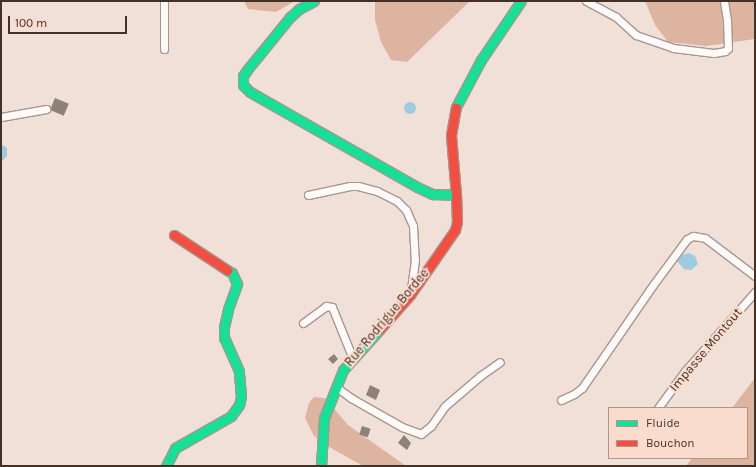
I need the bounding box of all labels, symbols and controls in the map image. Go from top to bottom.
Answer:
scale bar [10,8,129,34]
text: 100 m [15,16,47,30]
street label: Rue Rodrigue Bordee [342,266,432,370]
street label: Impasse Montout [666,305,746,395]
legend [608,407,748,459]
text: Fluide [646,416,680,430]
text: Bouchon [646,436,695,450]

